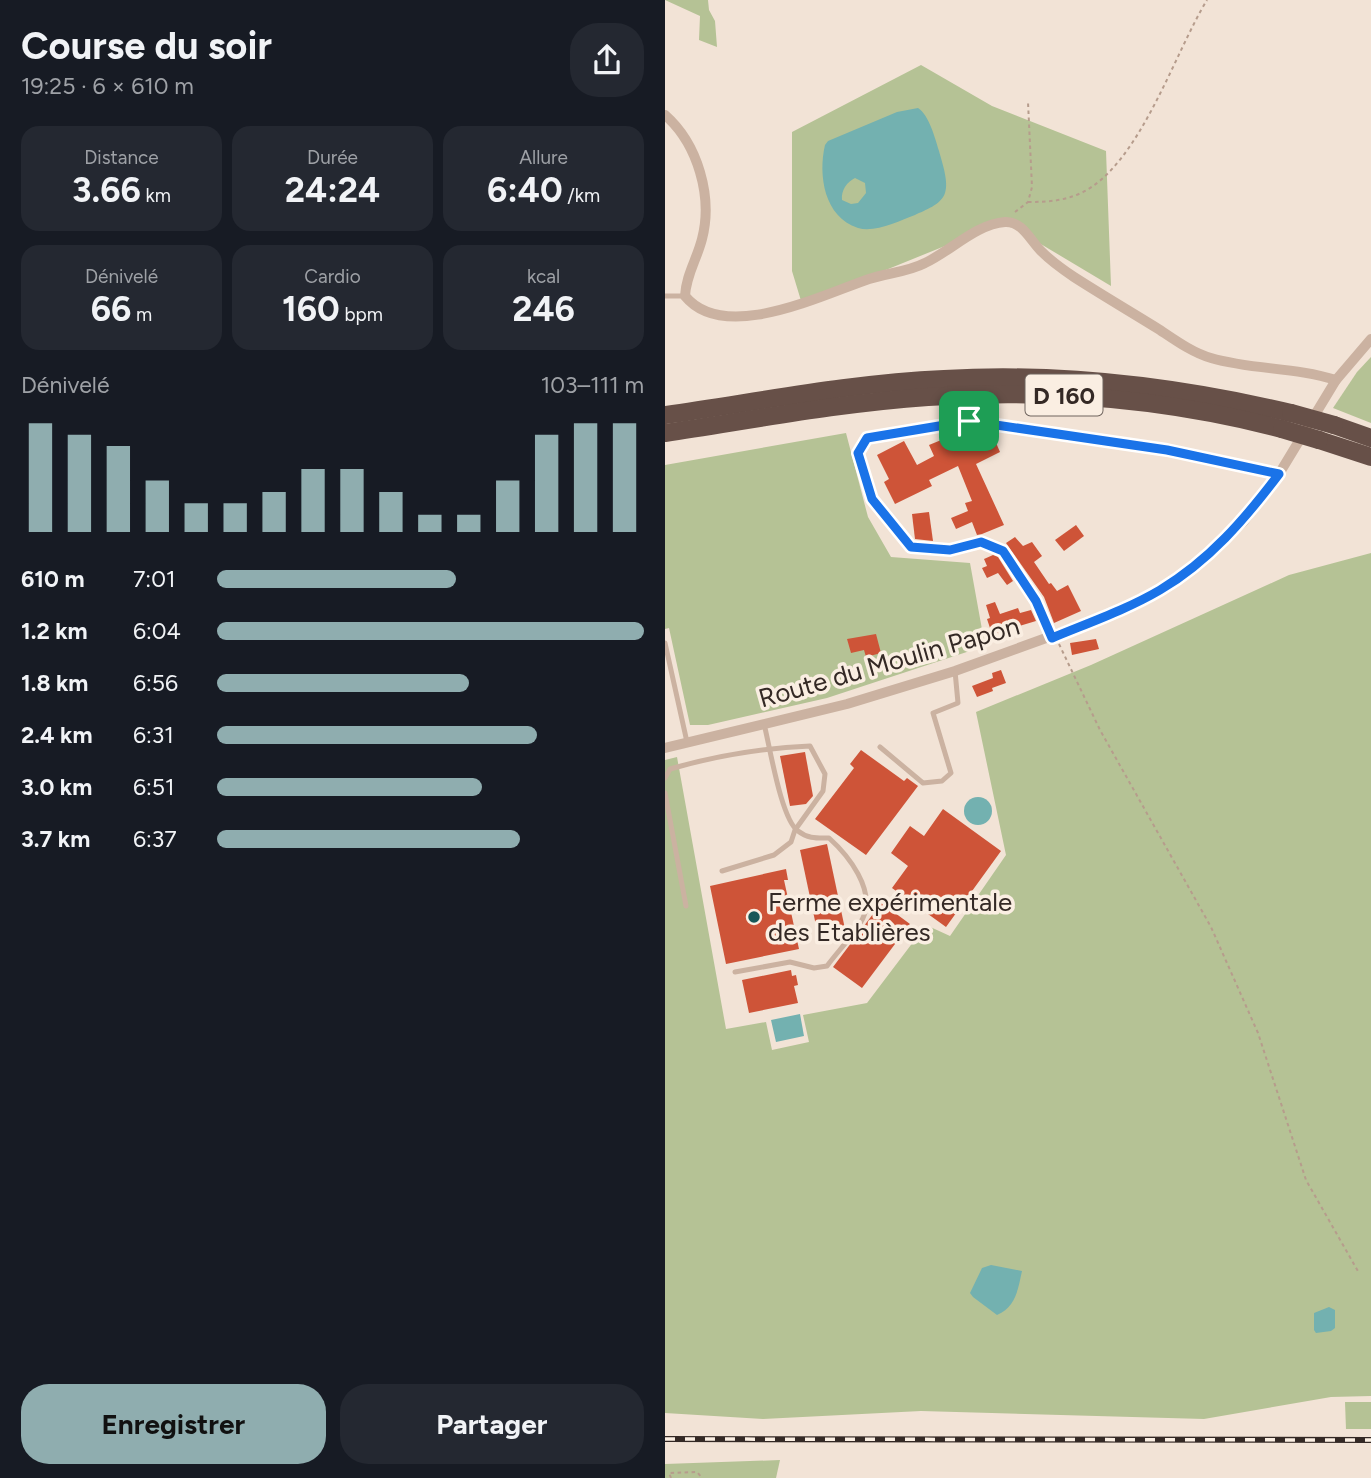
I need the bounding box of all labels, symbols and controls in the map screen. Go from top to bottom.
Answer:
text: Course du soir [21,23,272,69]
button: share [570,23,644,97]
text: 19:25 · 6 × 610 m [21,72,194,100]
text: Distance [84,146,159,169]
text: Durée [307,146,358,169]
text: Allure [519,146,568,169]
text: 3.66 [72,169,141,211]
text: 24:24 [285,169,380,211]
text: 6:40 [487,169,563,211]
text: km [141,184,171,207]
text: /km [563,184,600,207]
text: Dénivelé [85,265,158,288]
text: Cardio [304,265,361,288]
text: kcal [527,265,560,288]
text: 66 [91,288,131,330]
text: 160 [282,288,340,330]
text: 246 [512,288,575,330]
text: m [131,303,152,326]
text: bpm [340,303,383,326]
text: Dénivelé [21,371,109,399]
text: 103–111 m [541,371,644,399]
road number: D 160 [1025,374,1103,416]
pin [939,391,999,451]
icon: arrive [950,402,988,440]
text: 610 m [21,565,84,593]
text: 7:01 [133,565,175,593]
street label: Route du Moulin Papon [755,609,1023,715]
text: 1.2 km [21,617,88,645]
text: 6:04 [133,617,181,645]
text: 1.8 km [21,669,88,697]
text: 6:56 [133,669,178,697]
text: 2.4 km [21,721,92,749]
text: 6:31 [133,721,174,749]
text: 3.0 km [21,773,92,801]
text: 6:51 [133,773,175,801]
text: 3.7 km [21,825,90,853]
text: 6:37 [133,825,177,853]
place label: Ferme expérimentale des Etablières [768,886,1012,948]
marker: Ferme expérimentale des Etablières [746,909,762,925]
button: Enregistrer [21,1384,326,1464]
button: Partager [340,1384,644,1464]

